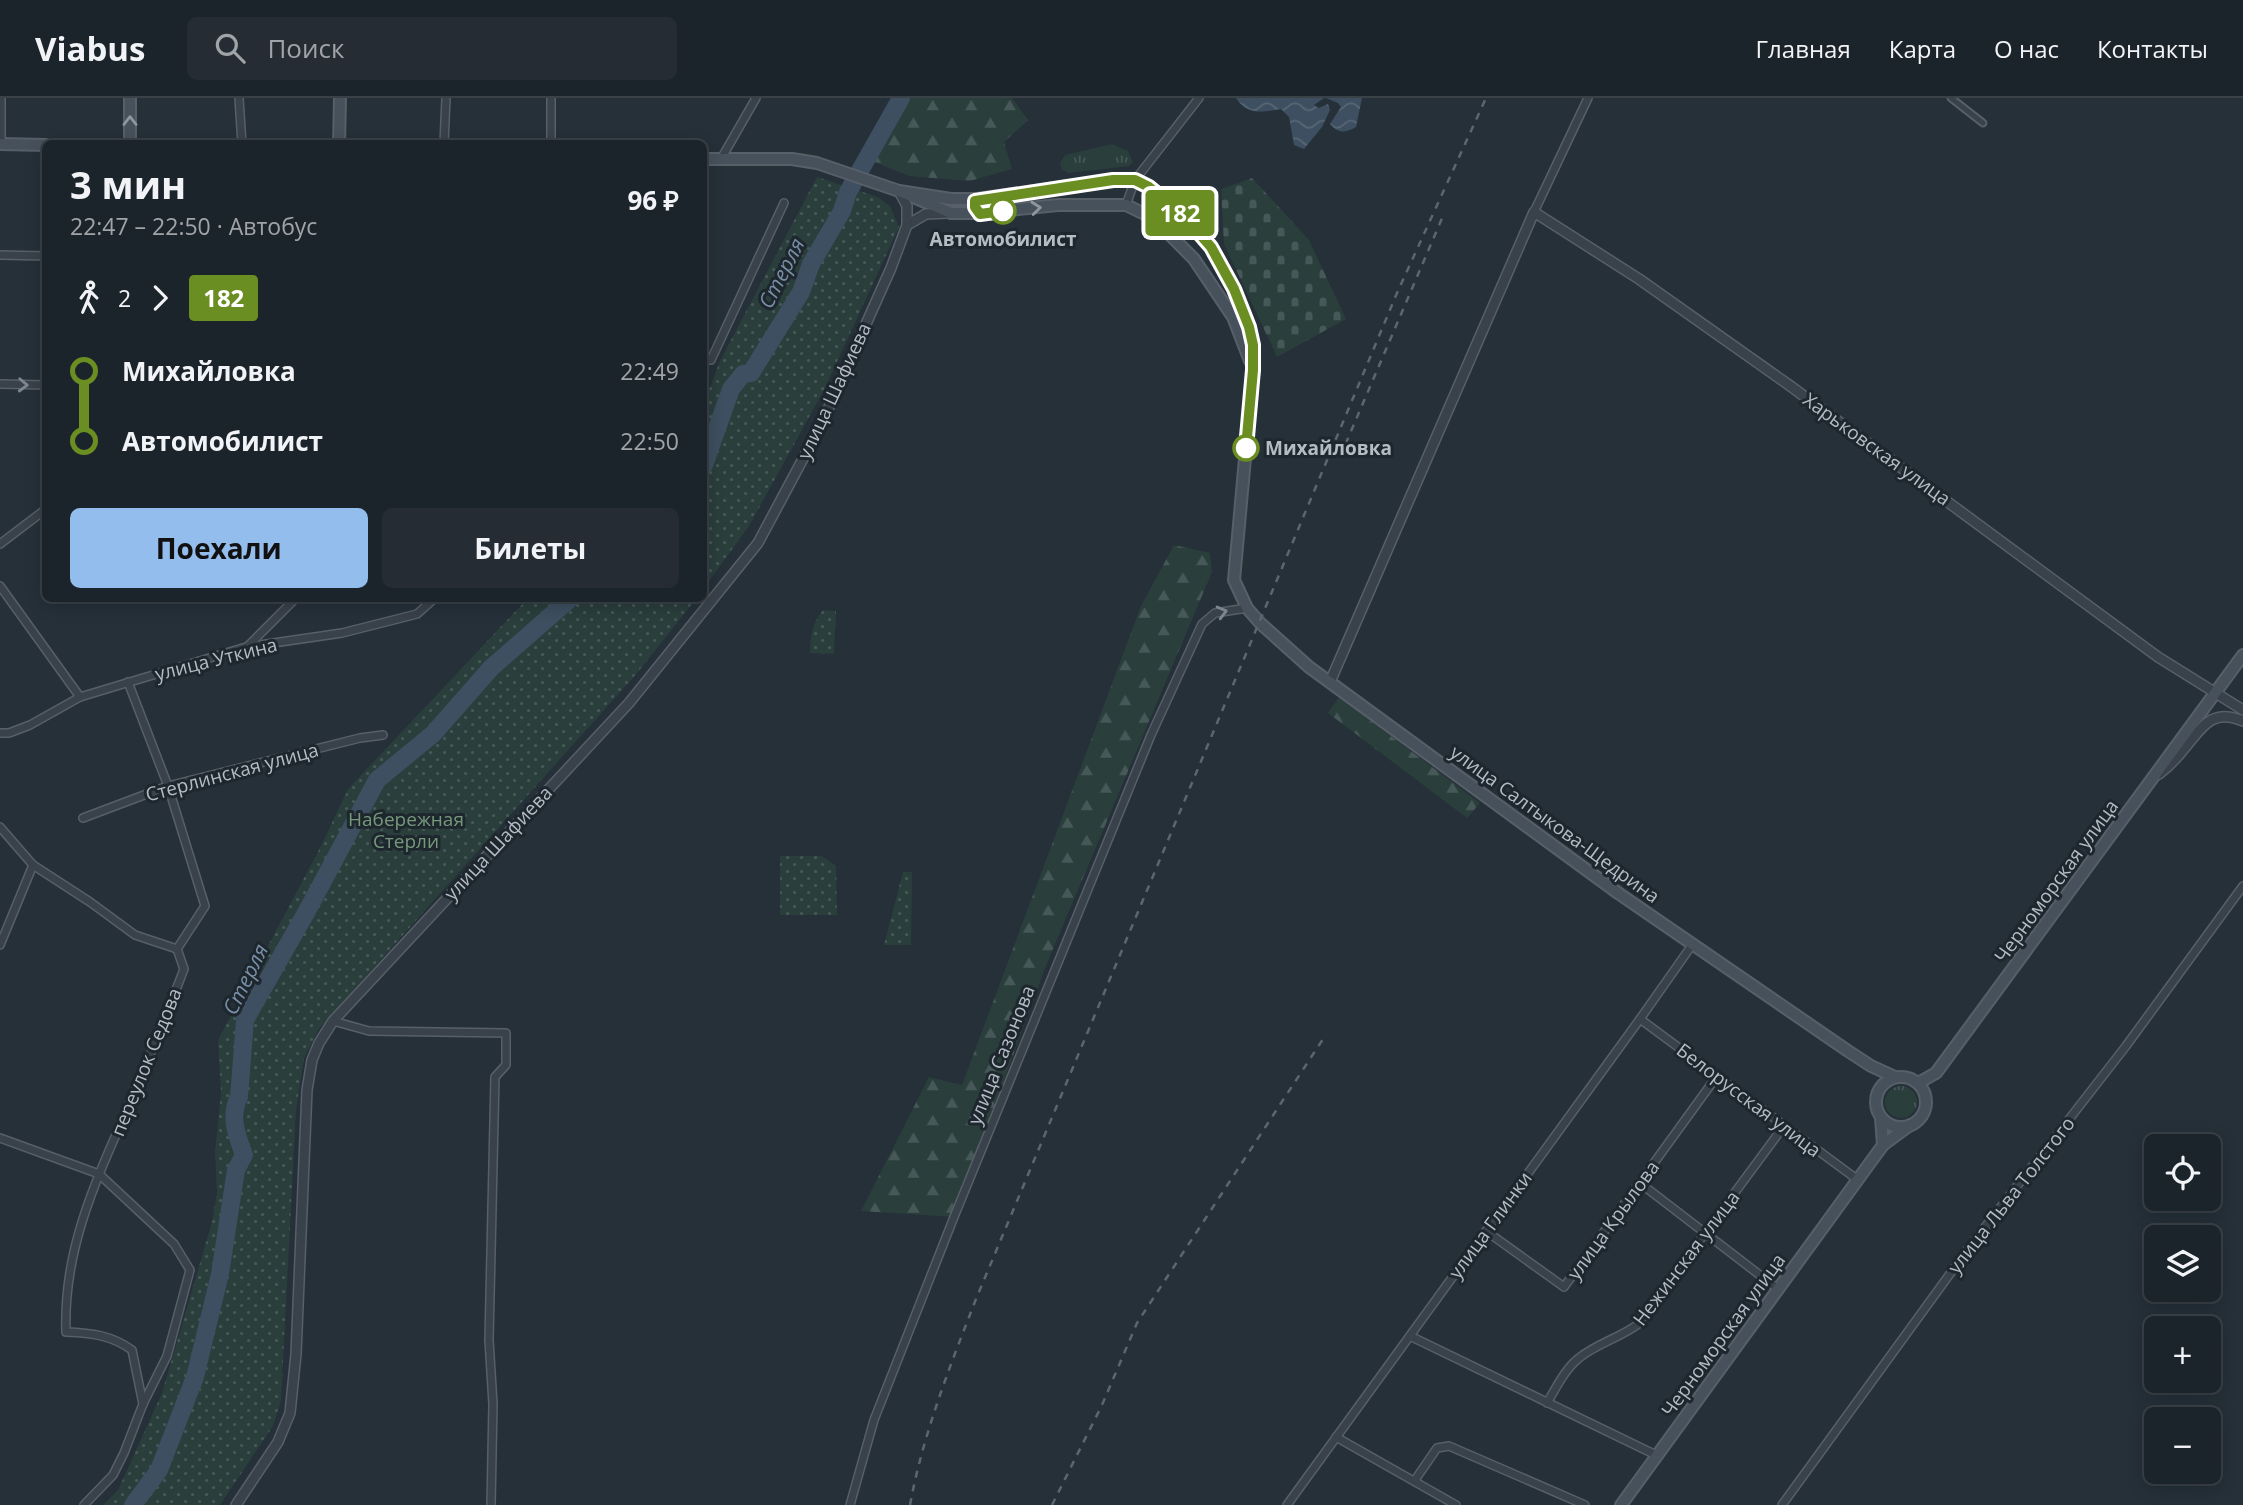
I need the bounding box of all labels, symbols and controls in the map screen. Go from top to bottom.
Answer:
search box [187,17,677,80]
text: Viabus [35,26,145,71]
icon: search [211,29,249,67]
text: Поиск [267,30,344,66]
text: Главная [1756,32,1851,65]
text: Карта [1889,32,1956,65]
text: О нас [1994,32,2059,65]
text: Контакты [2097,32,2208,65]
one-way arrow [122,115,138,126]
text: 3 мин [70,158,186,210]
text: 96 ₽ [627,182,679,218]
line badge: 182 [1140,190,1220,236]
text: 182 [1159,196,1201,229]
marker: Автомобилист [990,198,1016,224]
one-way arrow [1030,200,1041,215]
text: 22:47 – 22:50 · Автобус [70,210,317,242]
place label: Автомобилист [930,226,1077,252]
water label: Стерля [751,233,811,313]
icon: walk [70,279,108,317]
icon: forward [141,279,179,317]
text: 182 [203,281,244,314]
text: 2 [118,282,131,314]
street label: улица Шафиева [791,319,877,463]
text: Михайловка [122,353,296,389]
text: 22:49 [620,355,679,387]
one-way arrow [18,377,29,392]
street label: Харьковская улица [1798,387,1956,511]
text: Автомобилист [122,423,323,459]
text: 22:50 [620,425,679,457]
marker: Михайловка [1233,435,1259,461]
place label: Михайловка [1265,435,1392,461]
button: Поехали [70,508,368,588]
button: Билеты [382,508,679,588]
one-way arrow [1216,606,1228,620]
street label: улица Уткина [152,631,280,687]
street label: Стерлинская улица [143,736,321,808]
street label: улица Салтыкова-Щедрина [1445,739,1665,909]
street label: улица Шафиева [438,780,558,906]
street label: Черноморская улица [1988,794,2124,968]
park label: Набережная Стерли [348,806,464,854]
water label: Стерля [216,939,274,1019]
street label: улица Сазонова [961,982,1041,1128]
street label: переулок Седова [104,984,188,1140]
street label: Белорусская улица [1671,1037,1827,1163]
street label: улица Льва Толстого [1941,1111,2081,1279]
map controls [2144,1134,2221,1484]
button: locate [2144,1134,2221,1211]
street label: улица Крылова [1561,1155,1665,1285]
street label: улица Глинки [1442,1166,1538,1284]
street label: Нежинская улица [1627,1185,1745,1331]
button: layers [2144,1225,2221,1302]
street label: Черноморская улица [1655,1248,1791,1422]
button: + [2144,1316,2221,1393]
button: − [2144,1407,2221,1484]

